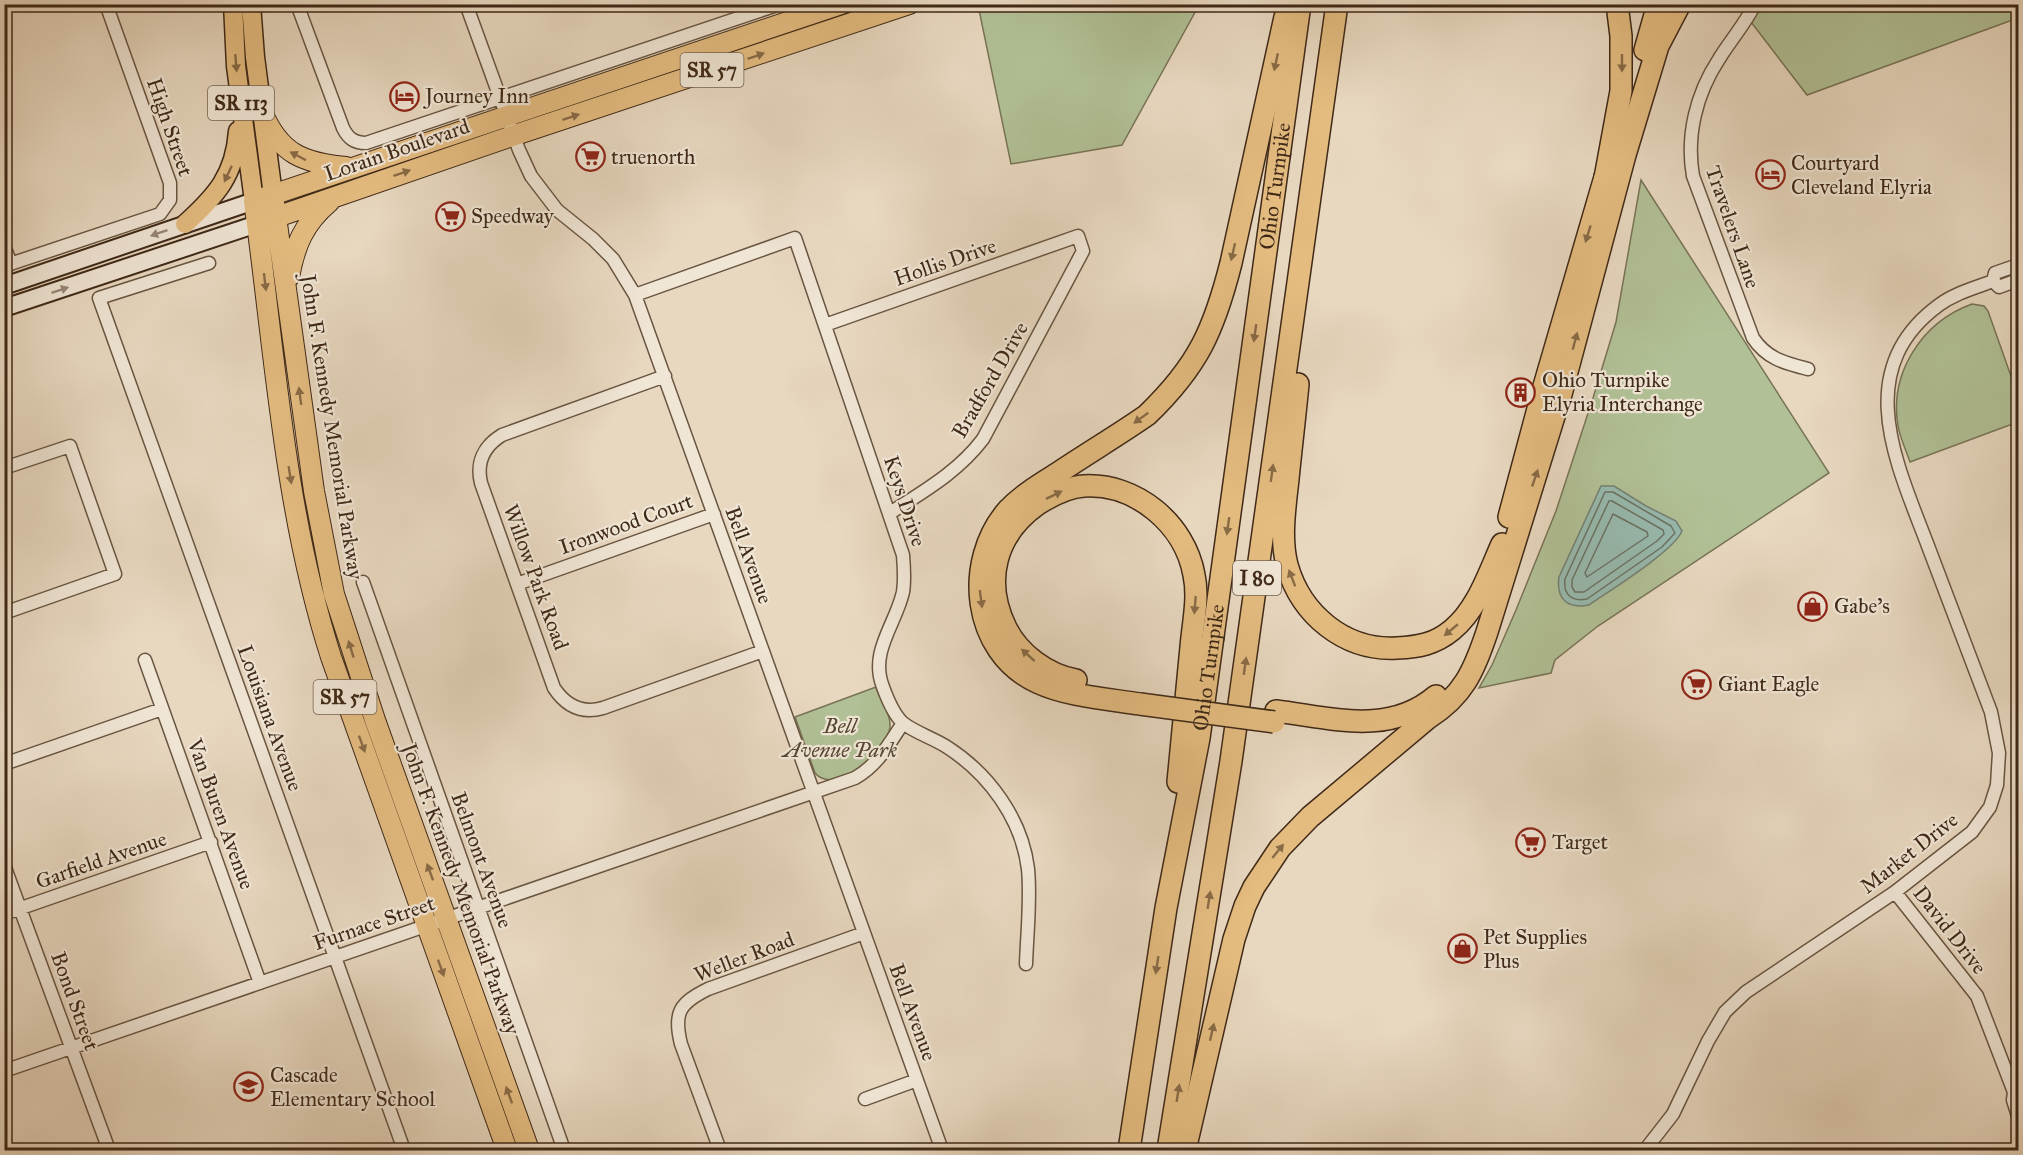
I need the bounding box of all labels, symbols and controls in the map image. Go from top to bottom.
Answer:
one-way arrow [747,50,765,60]
one-way arrow [1271,52,1280,71]
one-way arrow [231,53,241,72]
road number: SR 57 [680,53,744,87]
one-way arrow [1617,53,1627,72]
street label: High Street [141,74,199,180]
hotel icon: Journey Inn [388,80,420,112]
place label: Journey Inn [423,83,529,109]
road number: SR 113 [208,86,274,120]
one-way arrow [562,111,580,121]
street label: Lorain Boulevard [321,113,473,187]
street label: Ohio Turnpike [1253,121,1297,251]
supermarket icon: truenorth [574,141,606,173]
place label: truenorth [611,144,696,170]
place label: Courtyard Cleveland Elyria [1791,150,1932,200]
one-way arrow [289,151,306,161]
hotel icon: Courtyard Cleveland Elyria [1754,159,1786,191]
street label: Travelers Lane [1700,162,1766,292]
one-way arrow [223,165,232,182]
one-way arrow [393,168,411,178]
supermarket icon: Speedway [434,200,466,232]
place label: Speedway [471,203,555,229]
one-way arrow [1583,225,1592,243]
one-way arrow [150,229,168,239]
street label: Hollis Drive [890,232,1000,292]
one-way arrow [1228,243,1238,261]
street label: John F. Kennedy Memorial Parkway [295,271,369,582]
one-way arrow [260,273,269,292]
one-way arrow [51,285,69,294]
street label: Bradford Drive [946,317,1034,443]
one-way arrow [1250,323,1259,342]
one-way arrow [1571,332,1580,350]
place label: Ohio Turnpike Elyria Interchange [1542,367,1703,417]
building icon: Ohio Turnpike Elyria Interchange [1505,376,1537,408]
one-way arrow [296,387,305,406]
one-way arrow [1133,412,1148,424]
street label: Keys Drive [878,452,932,550]
one-way arrow [1267,463,1276,482]
one-way arrow [286,466,295,485]
one-way arrow [1531,469,1541,487]
street label: Ironwood Court [556,488,697,560]
one-way arrow [1046,491,1063,500]
street label: Willow Park Road [498,501,575,654]
street label: Bell Avenue [719,503,779,607]
one-way arrow [1223,517,1232,536]
road number: I 80 [1233,561,1281,595]
one-way arrow [1287,569,1296,587]
one-way arrow [976,590,985,609]
shop icon: Gabe's [1797,590,1829,622]
place label: Gabe's [1834,593,1890,619]
one-way arrow [1190,596,1200,615]
street label: Ohio Turnpike [1187,602,1230,733]
one-way arrow [1443,623,1459,636]
one-way arrow [345,640,355,658]
street label: Louisiana Avenue [232,642,309,795]
one-way arrow [1021,649,1036,662]
one-way arrow [1240,656,1249,675]
supermarket icon: Giant Eagle [1681,668,1713,700]
place label: Giant Eagle [1718,671,1820,697]
road number: SR 57 [314,680,376,714]
park label: Bell Avenue Park [781,713,898,763]
street label: Van Buren Avenue [181,734,260,893]
one-way arrow [357,735,367,753]
street label: John F. Kennedy Memorial Parkway [395,738,526,1039]
street label: Belmont Avenue [445,788,519,932]
street label: Market Drive [1855,807,1963,899]
street label: Garfield Avenue [32,825,170,895]
supermarket icon: Target [1515,826,1547,858]
place label: Target [1552,829,1608,855]
one-way arrow [1271,843,1284,859]
one-way arrow [424,863,434,881]
street label: David Drive [1908,881,1993,979]
street label: Furnace Street [310,890,439,956]
one-way arrow [1204,891,1213,910]
place label: Pet Supplies Plus [1483,924,1587,974]
street label: Weller Road [690,926,798,988]
shop icon: Pet Supplies Plus [1446,933,1478,965]
street label: Bond Street [45,948,105,1054]
one-way arrow [1153,956,1162,975]
one-way arrow [437,959,447,977]
street label: Bell Avenue [883,960,943,1064]
one-way arrow [1208,1022,1217,1041]
place label: Cascade Elementary School [270,1062,435,1112]
school or university icon: Cascade Elementary School [233,1071,265,1103]
one-way arrow [1173,1083,1182,1102]
one-way arrow [504,1086,514,1104]

